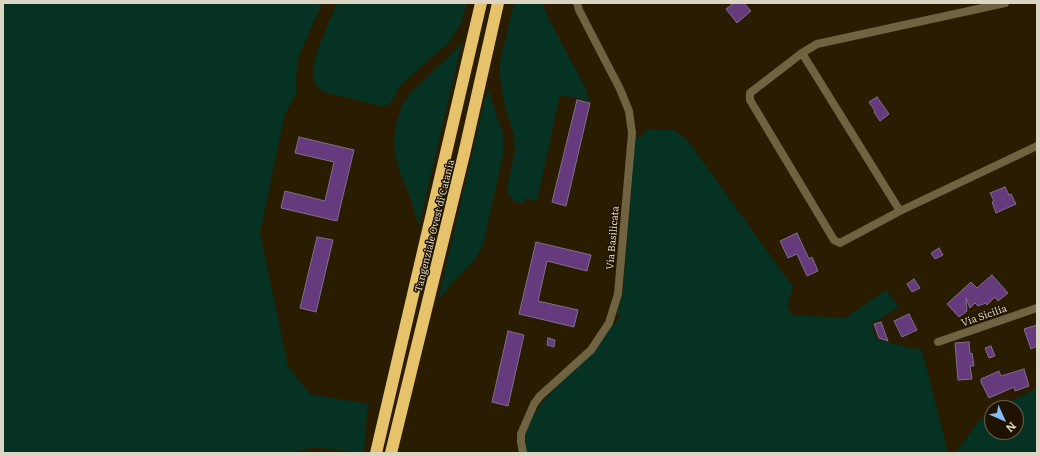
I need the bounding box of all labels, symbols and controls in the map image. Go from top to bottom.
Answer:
street label: Tangenziale Ovest di Catania [413,158,457,294]
street label: Via Basilicata [604,206,622,270]
street label: Via Sicilia [960,303,1008,329]
north arrow [984,400,1024,440]
text: N [1003,419,1021,437]

